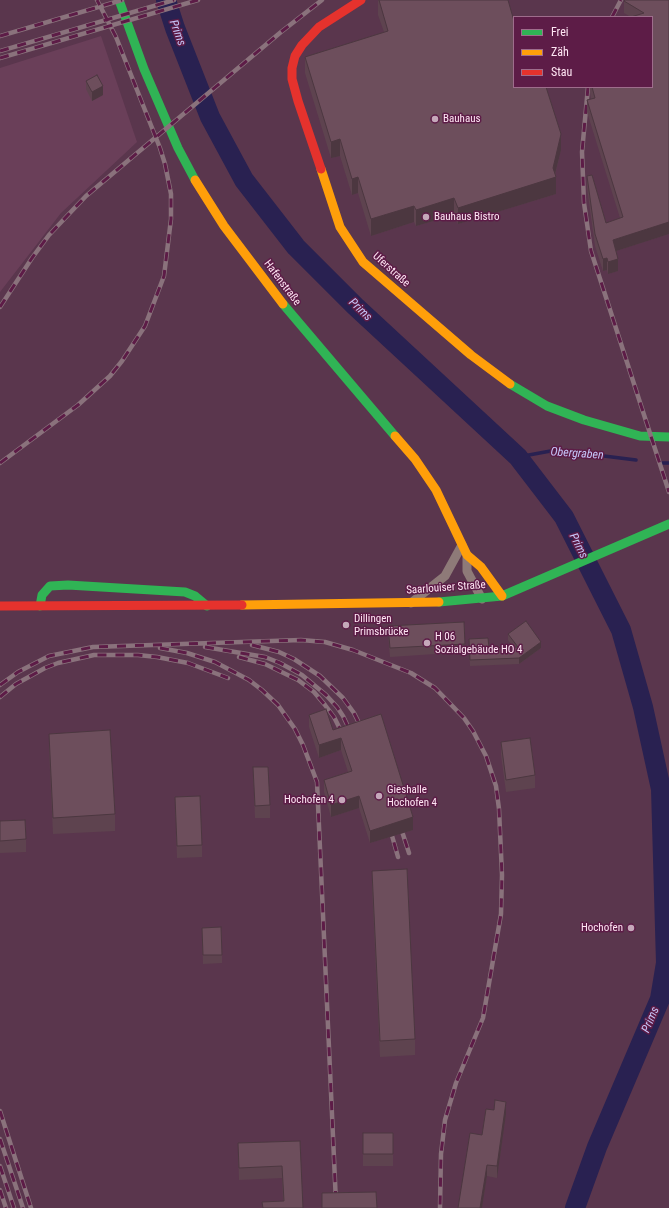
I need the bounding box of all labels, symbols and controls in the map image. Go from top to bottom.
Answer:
legend [513,16,653,88]
water label: Prims [166,18,188,48]
text: Frei [551,25,569,39]
text: Zäh [551,45,569,59]
text: Stau [551,65,572,79]
place label: Bauhaus [443,112,481,126]
marker: Bauhaus [430,114,440,124]
place label: Bauhaus Bistro [434,210,500,224]
marker: Bauhaus Bistro [421,212,431,222]
street label: Uferstraße [370,250,412,290]
street label: Hafenstraße [261,258,303,308]
water label: Prims [345,296,375,324]
water label: Obergraben [550,445,604,463]
water label: Prims [566,531,590,561]
street label: Saarlouiser Straße [406,579,486,597]
place label: Dillingen Primsbrücke [354,612,408,638]
marker: Dillingen Primsbrücke [341,620,351,630]
place label: H 06 Sozialgebäude HO 4 [435,630,522,656]
marker: H 06 Sozialgebäude HO 4 [422,638,432,648]
place label: Gieshalle Hochofen 4 [387,783,437,809]
marker: Gieshalle Hochofen 4 [374,791,384,801]
place label: Hochofen 4 [284,793,334,807]
marker: Hochofen 4 [337,795,347,805]
place label: Hochofen [581,921,623,935]
marker: Hochofen [626,923,636,933]
water label: Prims [639,1005,663,1035]

